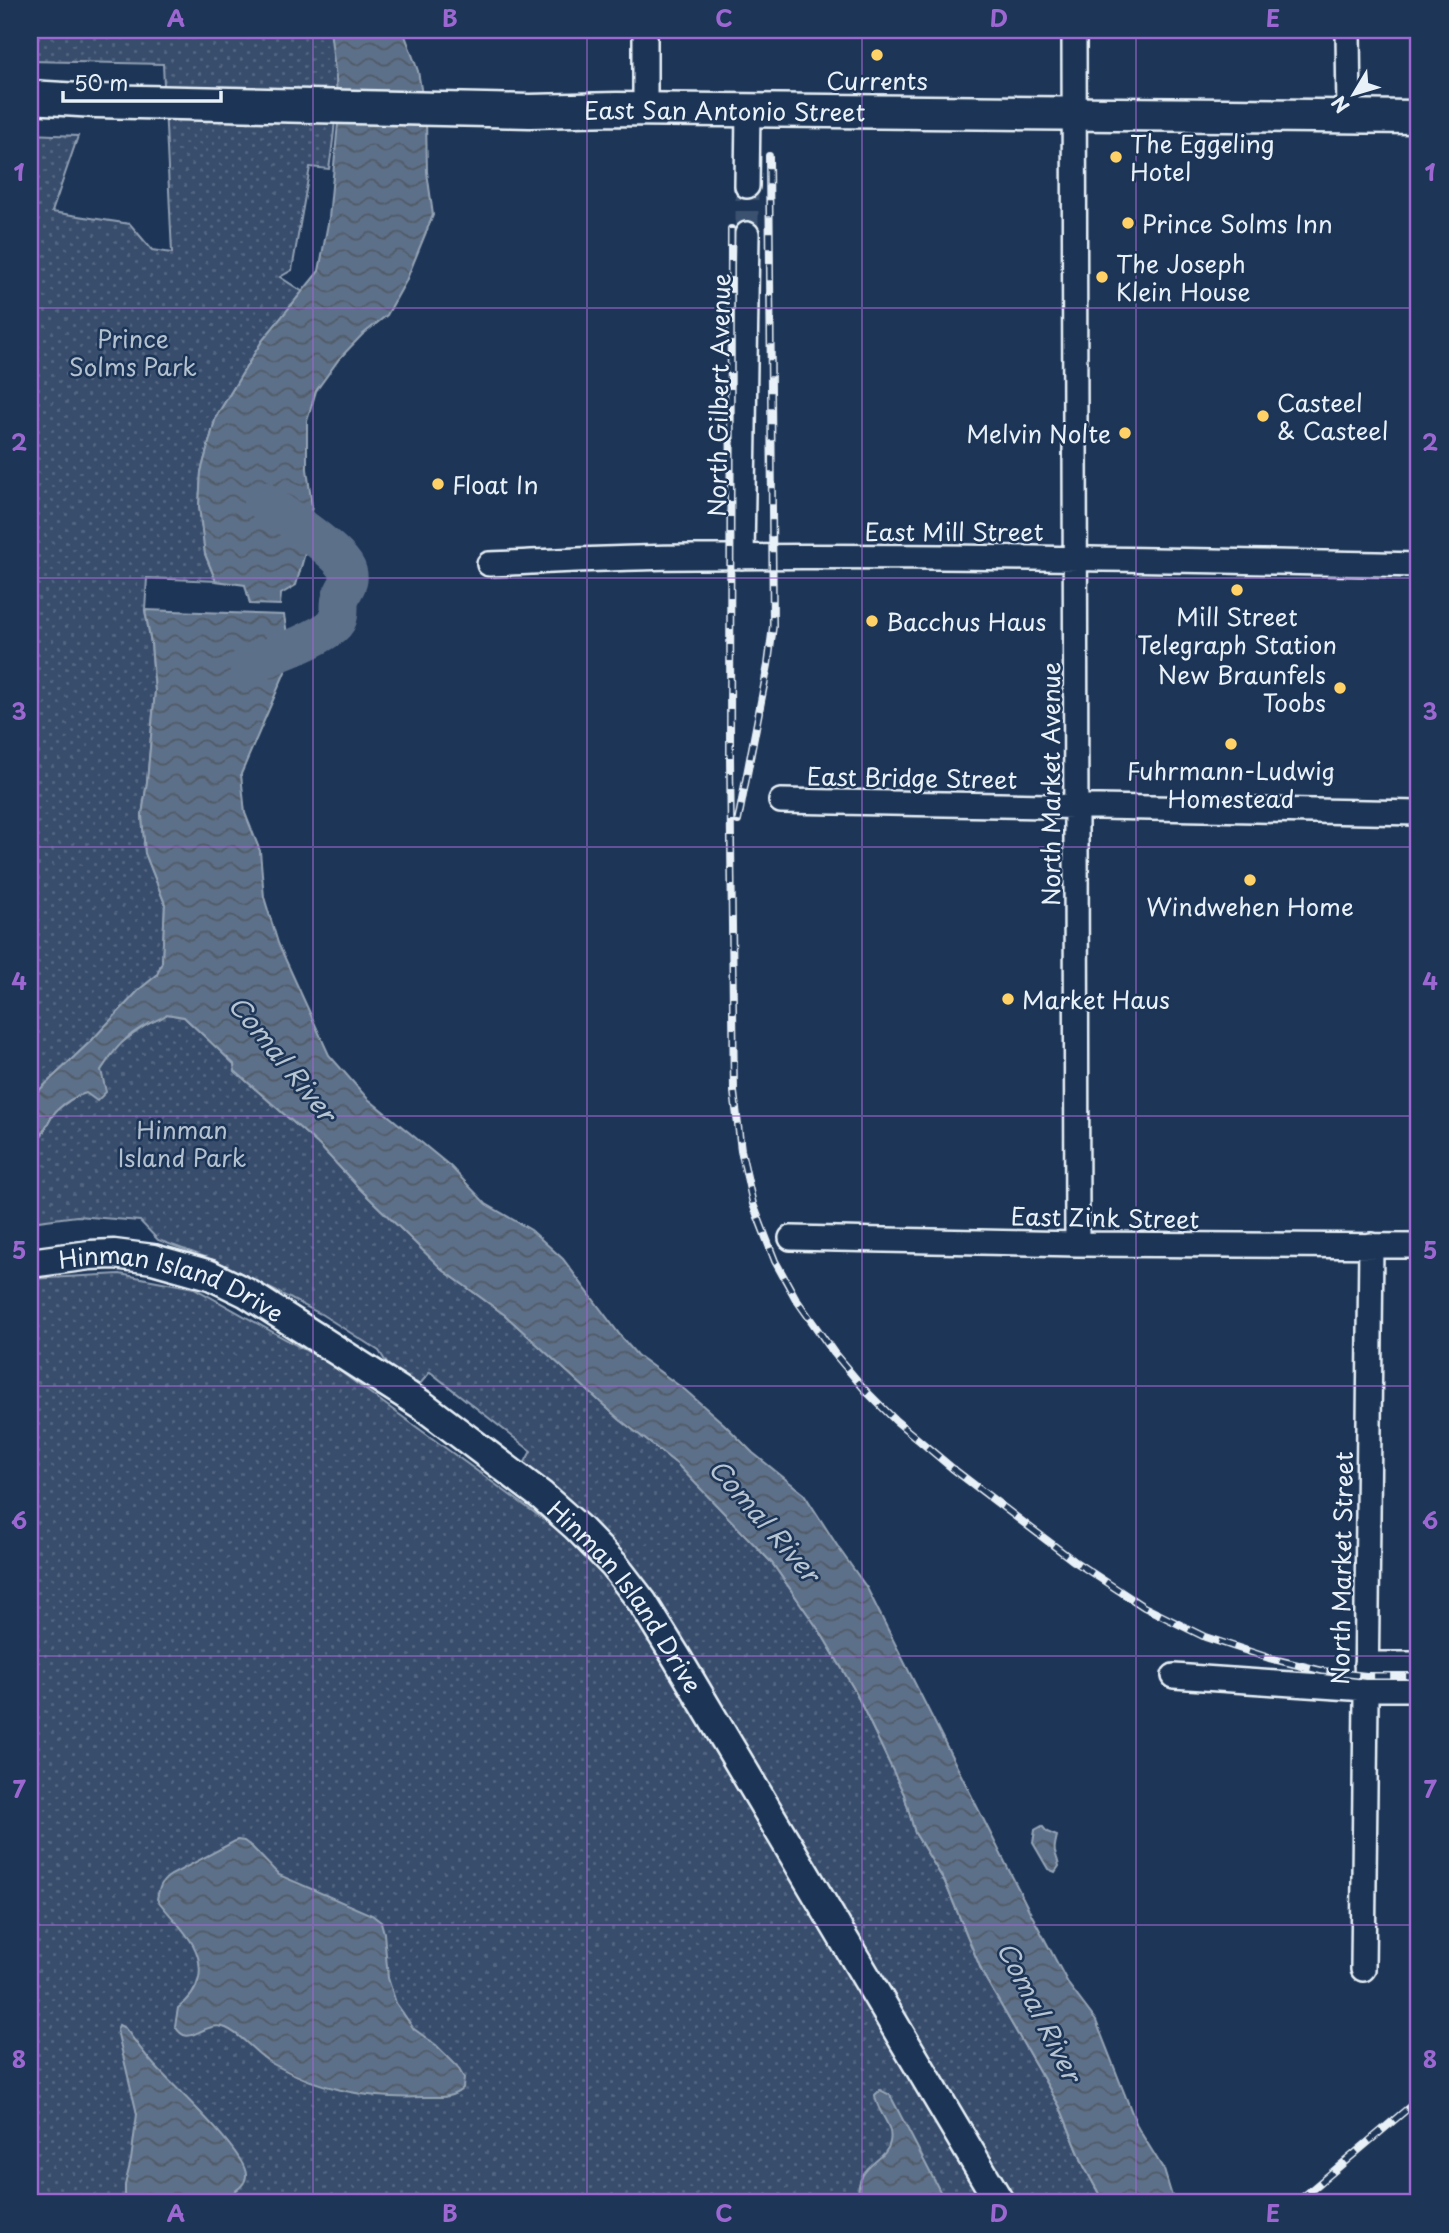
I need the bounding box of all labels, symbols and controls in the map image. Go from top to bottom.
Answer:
text: A [167,0,185,35]
text: B [442,0,458,35]
text: C [715,0,733,35]
text: D [990,0,1008,35]
text: E [1266,0,1280,35]
marker: Currents [869,47,885,63]
scale bar [63,60,220,104]
north arrow [1320,60,1390,130]
place label: Currents [826,62,928,98]
text: 50 m [74,66,128,98]
street label: East San Antonio Street [584,91,866,129]
text: N [1324,91,1355,120]
place label: The Eggeling Hotel [1130,125,1274,189]
marker: The Eggeling Hotel [1108,149,1124,165]
text: 1 [14,154,25,189]
text: 1 [1425,154,1436,189]
place label: Prince Solms Inn [1142,205,1333,241]
marker: Prince Solms Inn [1120,215,1136,231]
place label: The Joseph Klein House [1116,245,1251,309]
marker: The Joseph Klein House [1094,269,1110,285]
street label: North Gilbert Avenue [698,273,738,517]
park label: Prince Solms Park [69,320,197,384]
place label: Casteel & Casteel [1277,384,1388,448]
marker: Casteel & Casteel [1255,408,1271,424]
place label: Melvin Nolte [966,415,1111,451]
text: 2 [11,424,27,459]
text: 2 [1422,424,1438,459]
marker: Melvin Nolte [1117,425,1133,441]
place label: Float In [452,466,538,502]
marker: Float In [430,476,446,492]
street label: East Mill Street [864,513,1044,549]
marker: Mill Street Telegraph Station [1229,582,1245,598]
place label: Mill Street Telegraph Station [1137,598,1337,662]
place label: Bacchus Haus [886,603,1047,639]
marker: Bacchus Haus [864,613,880,629]
place label: New Braunfels Toobs [1157,656,1326,720]
street label: North Market Avenue [1032,662,1068,906]
marker: New Braunfels Toobs [1332,680,1348,696]
text: 3 [11,693,27,728]
text: 3 [1422,693,1438,728]
marker: Fuhrmann-Ludwig Homestead [1223,736,1239,752]
place label: Fuhrmann-Ludwig Homestead [1127,752,1335,816]
street label: East Bridge Street [806,757,1018,797]
marker: Windwehen Home [1242,872,1258,888]
place label: Windwehen Home [1146,888,1354,924]
text: 4 [11,963,27,998]
text: 4 [1422,963,1438,998]
place label: Market Haus [1022,981,1170,1017]
water label: Comal River [220,986,348,1132]
marker: Market Haus [1000,991,1016,1007]
park label: Hinman Island Park [118,1111,246,1175]
street label: East Zink Street [1010,1197,1200,1237]
text: 5 [12,1232,26,1267]
text: 5 [1423,1232,1437,1267]
street label: Hinman Island Drive [56,1236,291,1330]
water label: Comal River [700,1450,832,1593]
street label: North Market Street [1321,1451,1361,1685]
street label: Hinman Island Drive [540,1491,712,1699]
text: 6 [11,1502,27,1537]
text: 6 [1422,1502,1438,1537]
text: 7 [12,1771,26,1806]
text: 7 [1423,1771,1437,1806]
water label: Comal River [988,1934,1093,2091]
text: 8 [12,2041,26,2076]
text: 8 [1423,2041,1437,2076]
text: A [167,2195,185,2230]
text: B [442,2195,458,2230]
text: C [715,2195,733,2230]
text: D [990,2195,1008,2230]
text: E [1266,2195,1280,2230]

